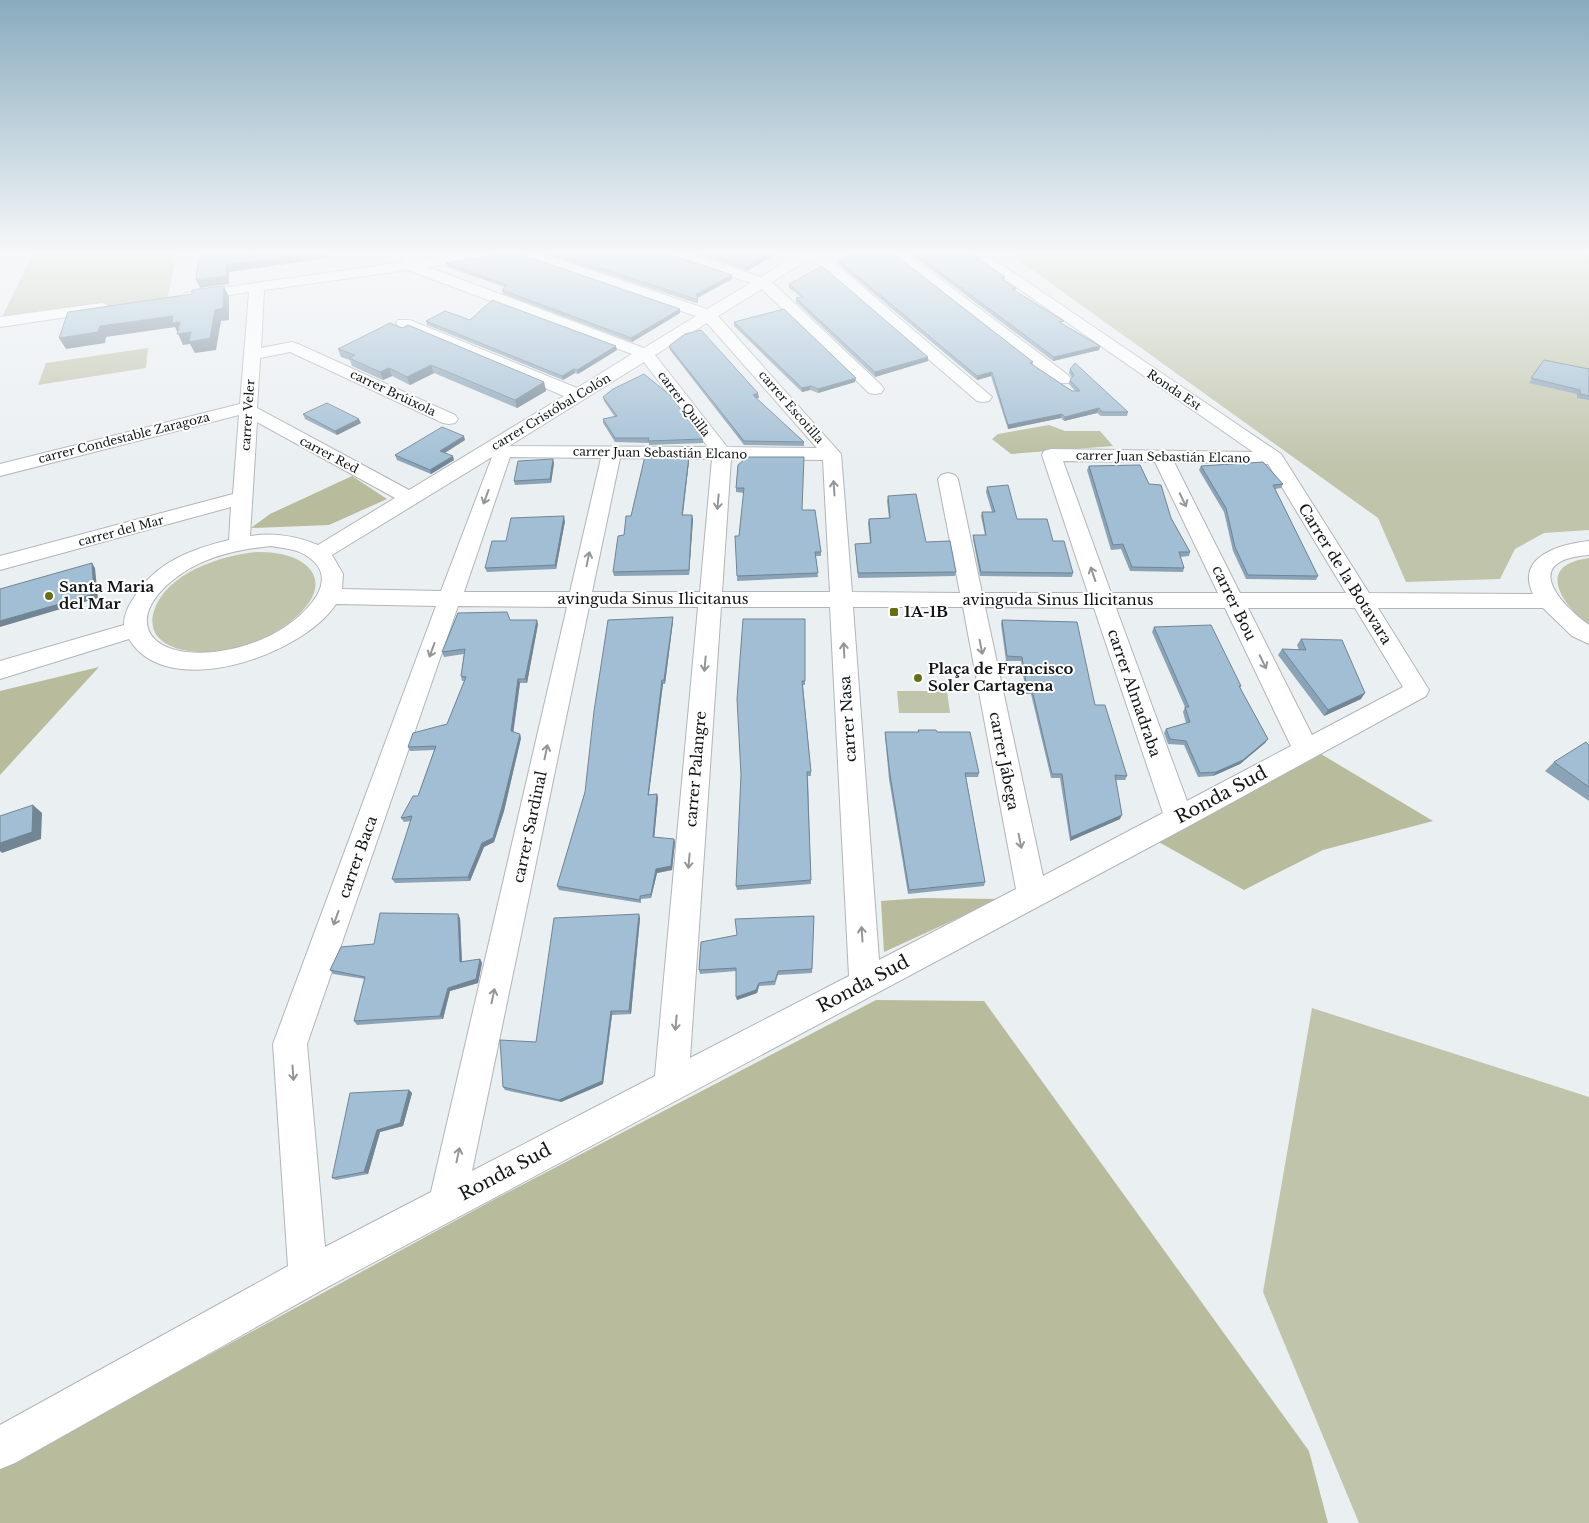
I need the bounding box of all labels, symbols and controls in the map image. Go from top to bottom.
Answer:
street label: carrer Brúixola [348,366,439,419]
street label: Ronda Est [1144,366,1205,413]
street label: carrer Escotilla [756,367,827,446]
street label: carrer Quilla [655,368,714,440]
street label: carrer Cristóbal Colón [488,370,613,453]
street label: carrer Veler [238,379,257,451]
street label: carrer Condestable Zaragoza [37,409,211,466]
street label: carrer Red [297,433,361,476]
street label: carrer Juan Sebastián Elcano [573,443,747,462]
street label: carrer Juan Sebastián Elcano [1076,447,1250,466]
one-way arrow [830,480,839,496]
one-way arrow [481,489,490,504]
one-way arrow [1178,493,1188,508]
one-way arrow [713,494,722,510]
street label: Carrer de la Botavara [1294,500,1397,648]
street label: carrer del Mar [76,512,166,549]
one-way arrow [584,551,593,567]
street label: carrer Bou [1208,562,1261,644]
one-way arrow [1087,566,1097,582]
place label: Santa Maria del Mar [59,577,154,613]
street label: avinguda Sinus Ilicitanus [557,589,749,608]
marker: Santa Maria del Mar [43,590,55,602]
street label: avinguda Sinus Ilicitanus [962,590,1154,609]
place label: 1A-1B [904,602,948,621]
marker: 1A-1B [888,606,900,618]
street label: carrer Almadraba [1104,626,1166,760]
one-way arrow [977,639,987,655]
one-way arrow [427,642,436,657]
one-way arrow [839,642,849,658]
one-way arrow [1259,654,1268,669]
one-way arrow [700,656,709,672]
place label: Plaça de Francisco Soler Cartagena [928,659,1074,695]
marker: Plaça de Francisco Soler Cartagena [912,672,924,684]
street label: carrer Nasa [835,675,860,763]
street label: carrer Palangre [681,710,710,828]
street label: carrer Jábega [986,710,1023,812]
one-way arrow [542,744,551,760]
street label: Ronda Sud [1171,762,1271,828]
street label: carrer Sardinal [508,769,551,885]
street label: carrer Baca [334,812,381,901]
one-way arrow [1016,833,1025,849]
one-way arrow [684,853,693,869]
one-way arrow [331,910,340,926]
one-way arrow [857,927,866,943]
street label: Ronda Sud [813,951,913,1017]
one-way arrow [489,989,498,1005]
one-way arrow [671,1014,680,1030]
one-way arrow [288,1065,297,1081]
street label: Ronda Sud [455,1139,555,1205]
one-way arrow [454,1147,463,1163]

